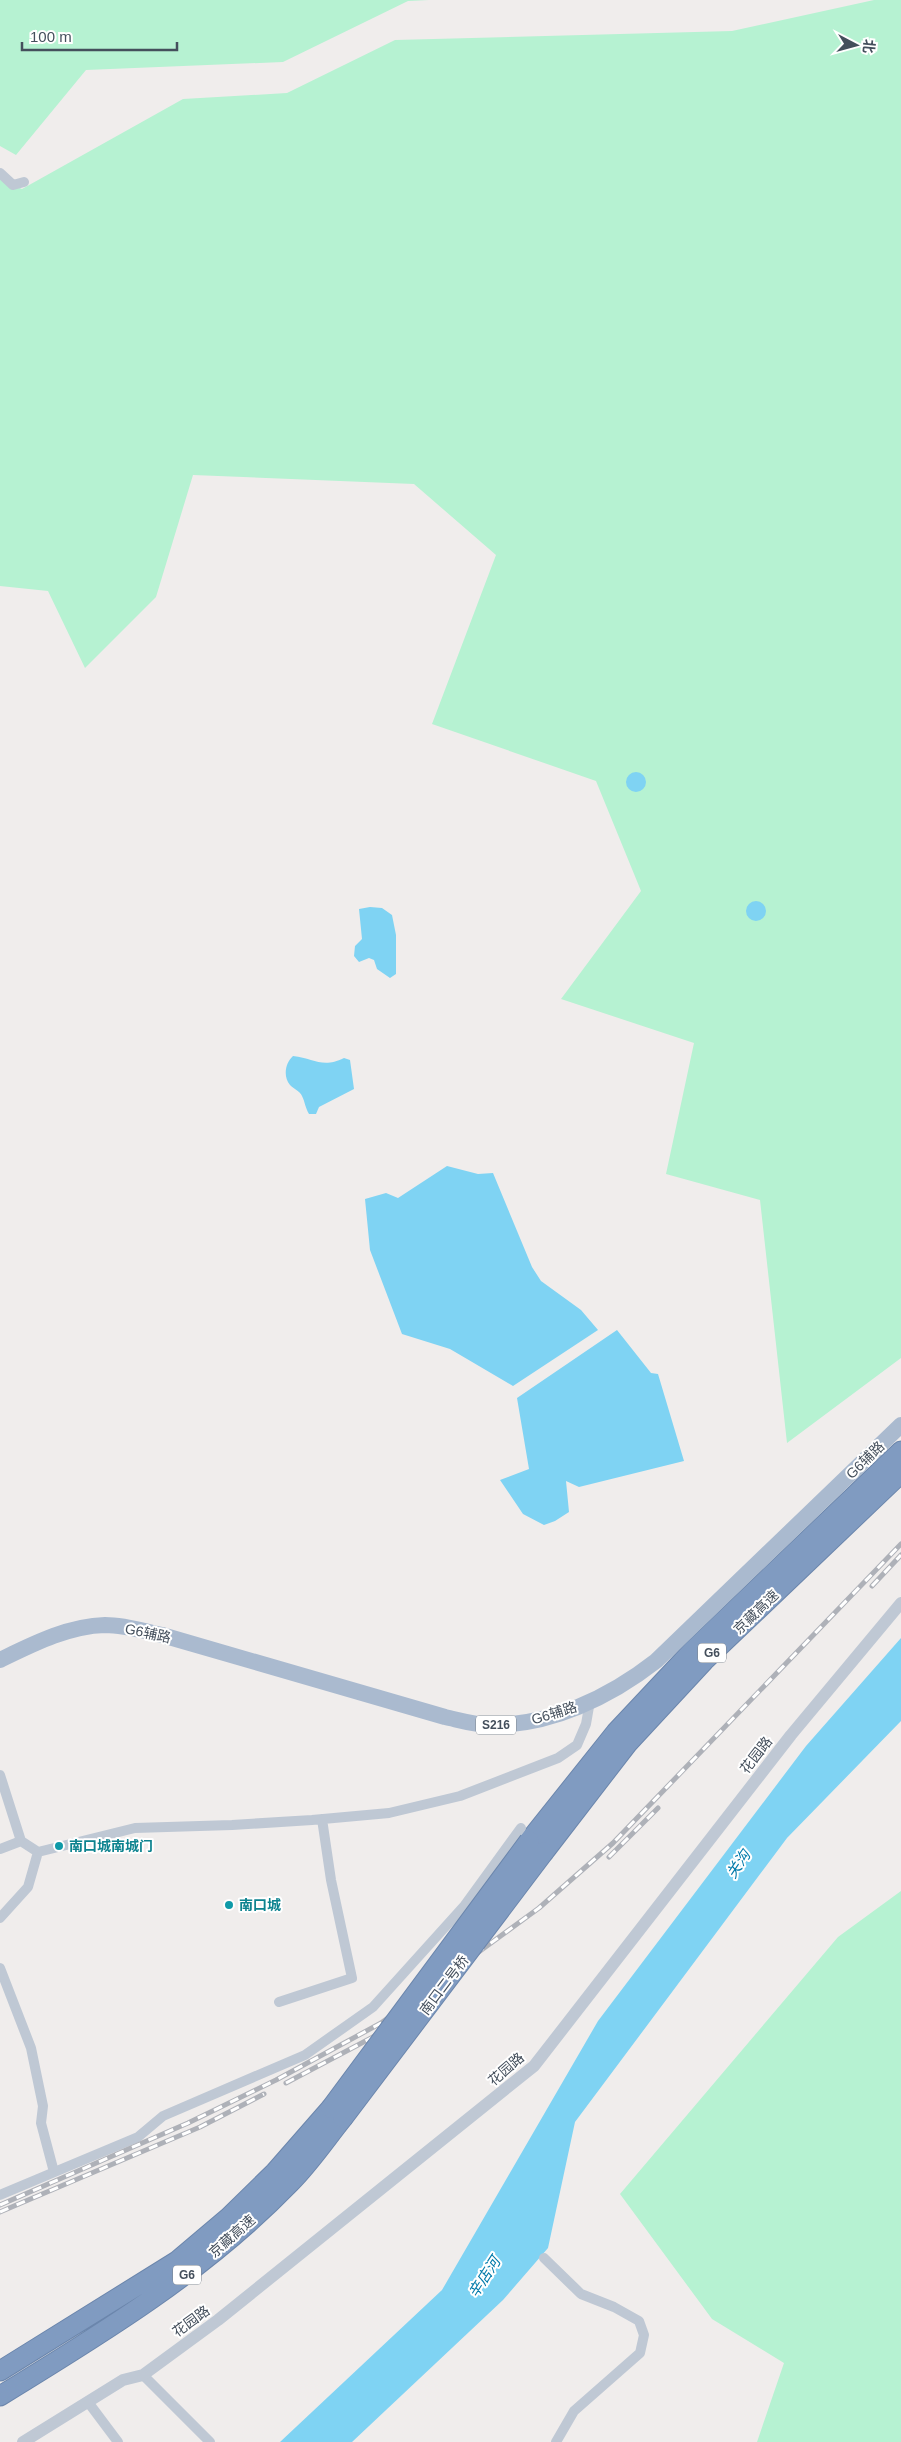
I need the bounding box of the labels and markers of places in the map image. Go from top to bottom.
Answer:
place label: 南口城南城门 [69,1838,153,1854]
marker: 南口城南城门 [53,1840,65,1852]
place label: 南口城 [239,1897,281,1913]
marker: 南口城 [223,1899,235,1911]

